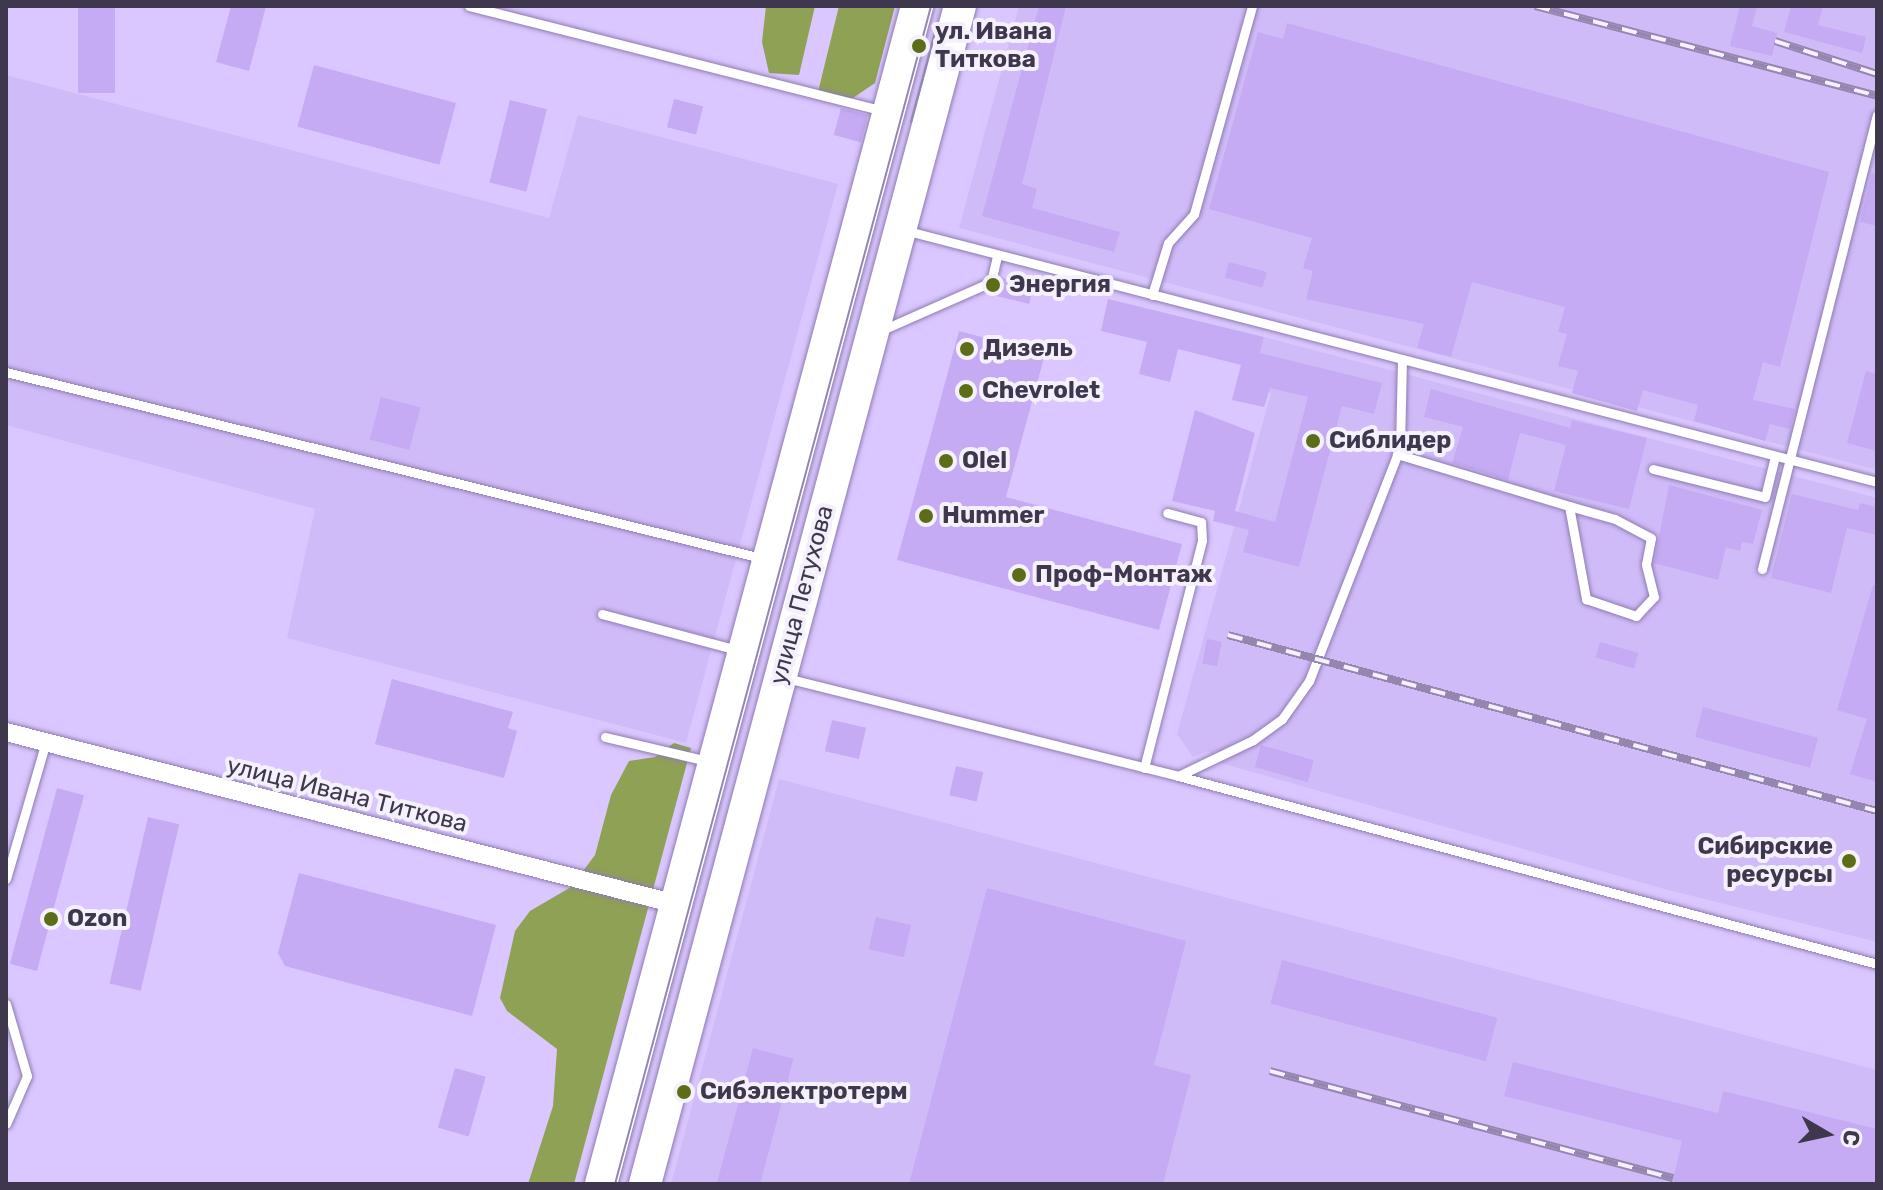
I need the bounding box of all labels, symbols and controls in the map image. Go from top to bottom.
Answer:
place label: ул. Ивана Титкова [935,18,1052,74]
marker: ул. Ивана Титкова [910,37,928,55]
place label: Энергия [1009,271,1111,299]
marker: Энергия [984,276,1002,294]
place label: Дизель [983,335,1073,363]
marker: Дизель [958,340,976,358]
place label: Chevrolet [982,377,1100,405]
marker: Chevrolet [957,382,975,400]
place label: Сиблидер [1329,427,1451,455]
marker: Сиблидер [1304,432,1322,450]
place label: Olel [962,447,1007,475]
marker: Olel [937,452,955,470]
street label: улица Петухова [764,502,840,688]
place label: Hummer [942,502,1044,530]
marker: Hummer [917,507,935,525]
place label: Проф-Монтаж [1035,561,1213,589]
marker: Проф-Монтаж [1010,566,1028,584]
street label: улица Ивана Титкова [224,751,470,839]
place label: Сибирские ресурсы [1697,833,1833,889]
marker: Сибирские ресурсы [1840,852,1858,870]
place label: Ozon [67,905,127,933]
marker: Ozon [42,910,60,928]
place label: Сибэлектротерм [700,1078,908,1106]
marker: Сибэлектротерм [675,1083,693,1101]
north arrow [1787,1094,1867,1174]
text: С [1837,1128,1866,1148]

